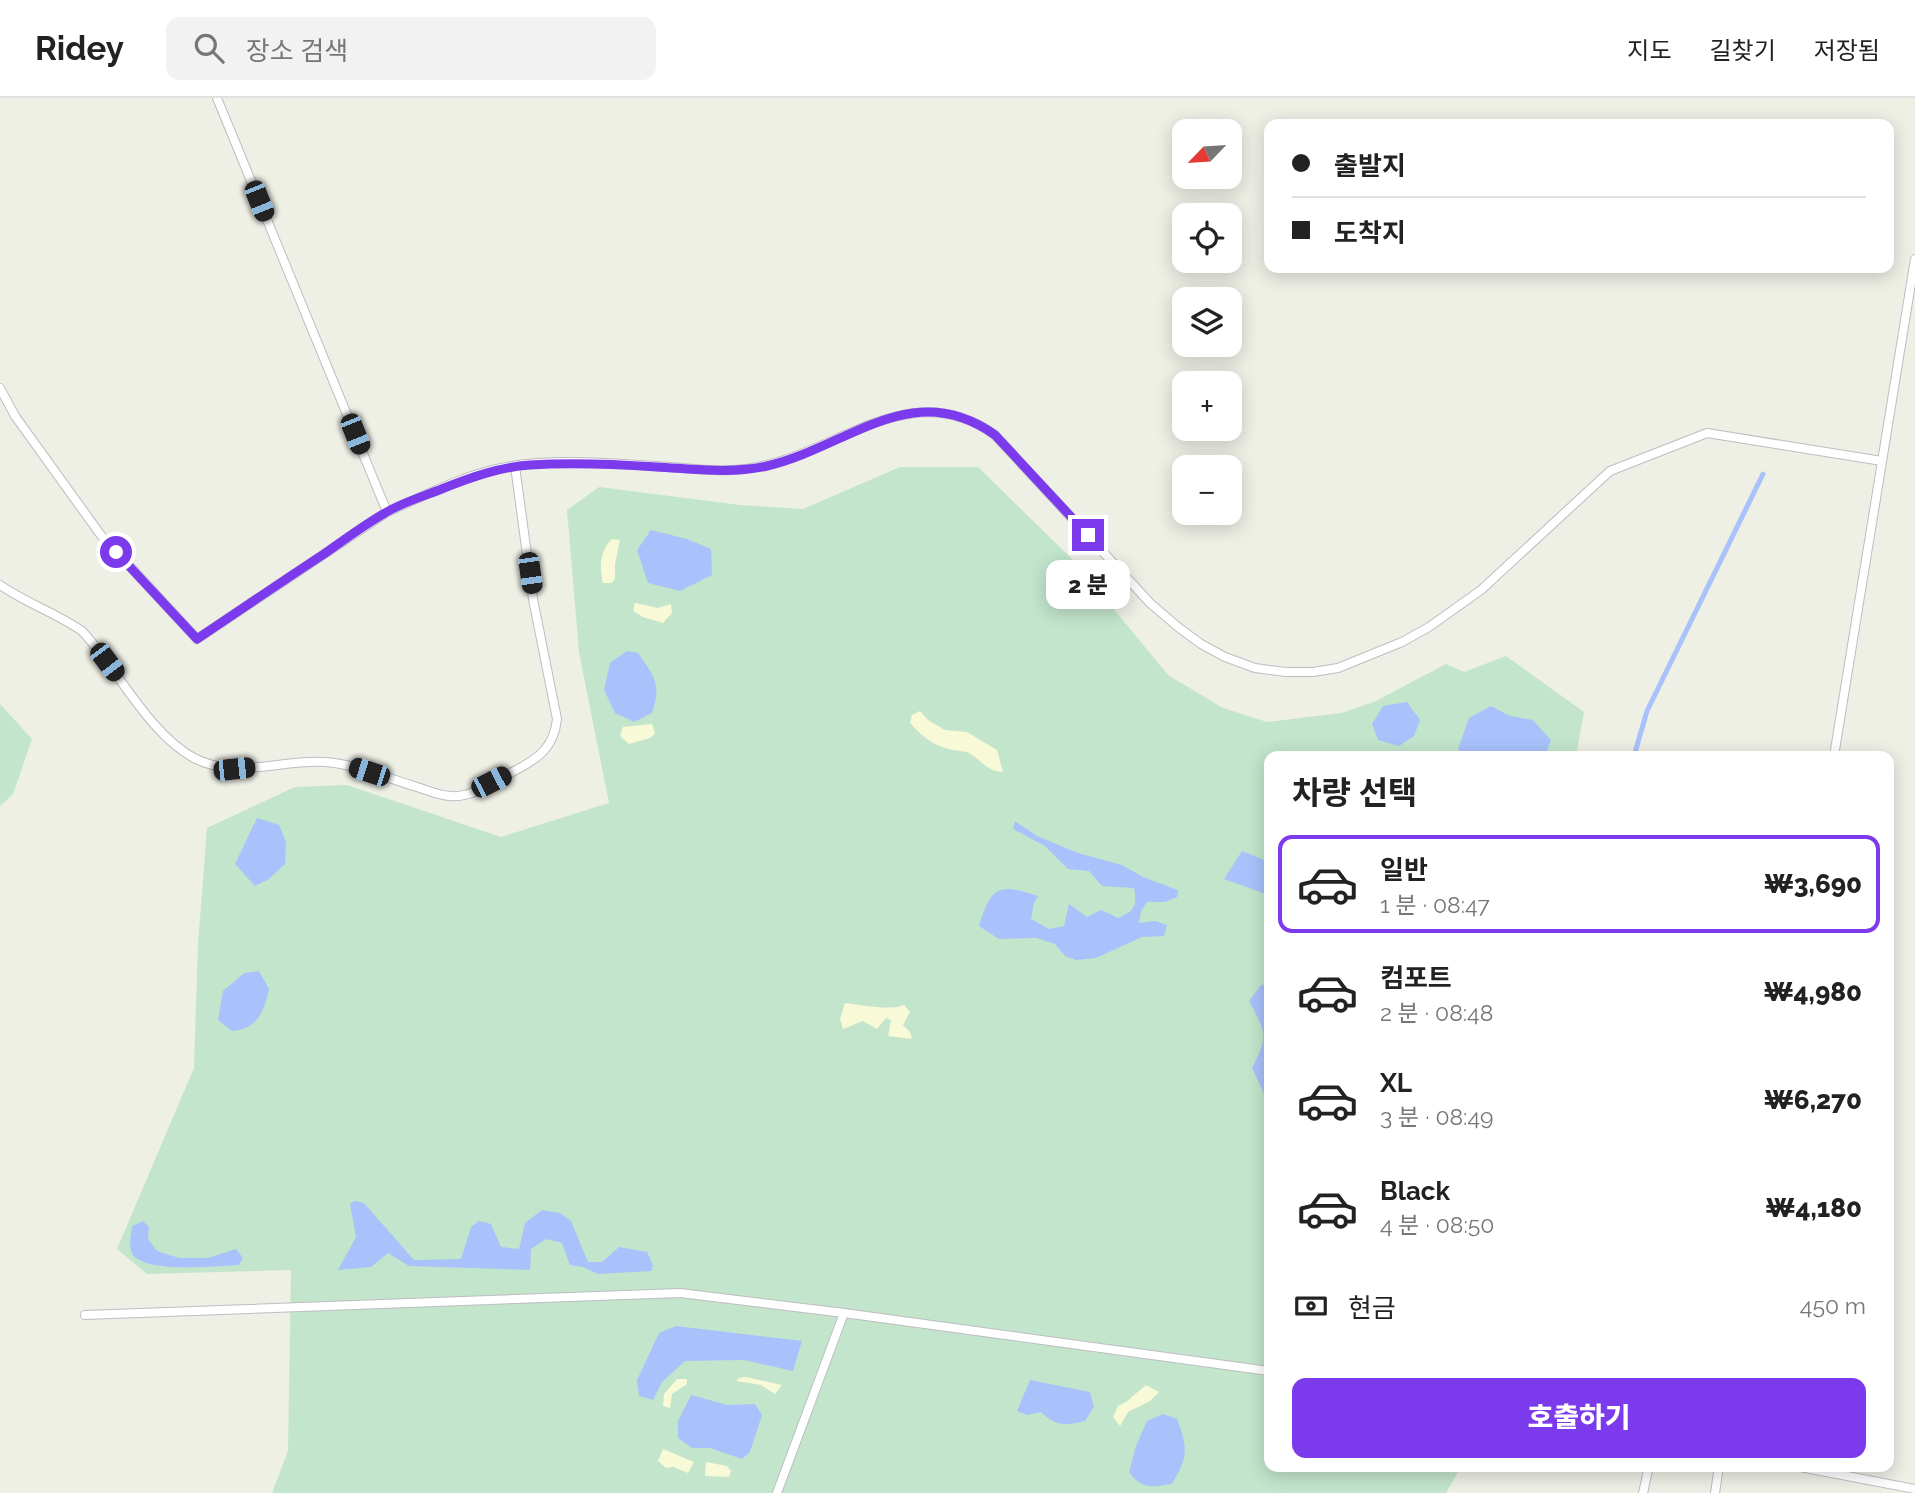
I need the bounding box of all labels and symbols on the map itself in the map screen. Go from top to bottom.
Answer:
north arrow [1172,119,1242,189]
car [242,178,277,224]
car [338,411,373,457]
route end [1072,519,1104,551]
route start [100,536,132,568]
car [517,551,544,595]
callout: 2 분 [1046,560,1130,608]
car [86,639,129,685]
car [213,756,256,782]
car [346,756,393,788]
car [468,763,515,801]

